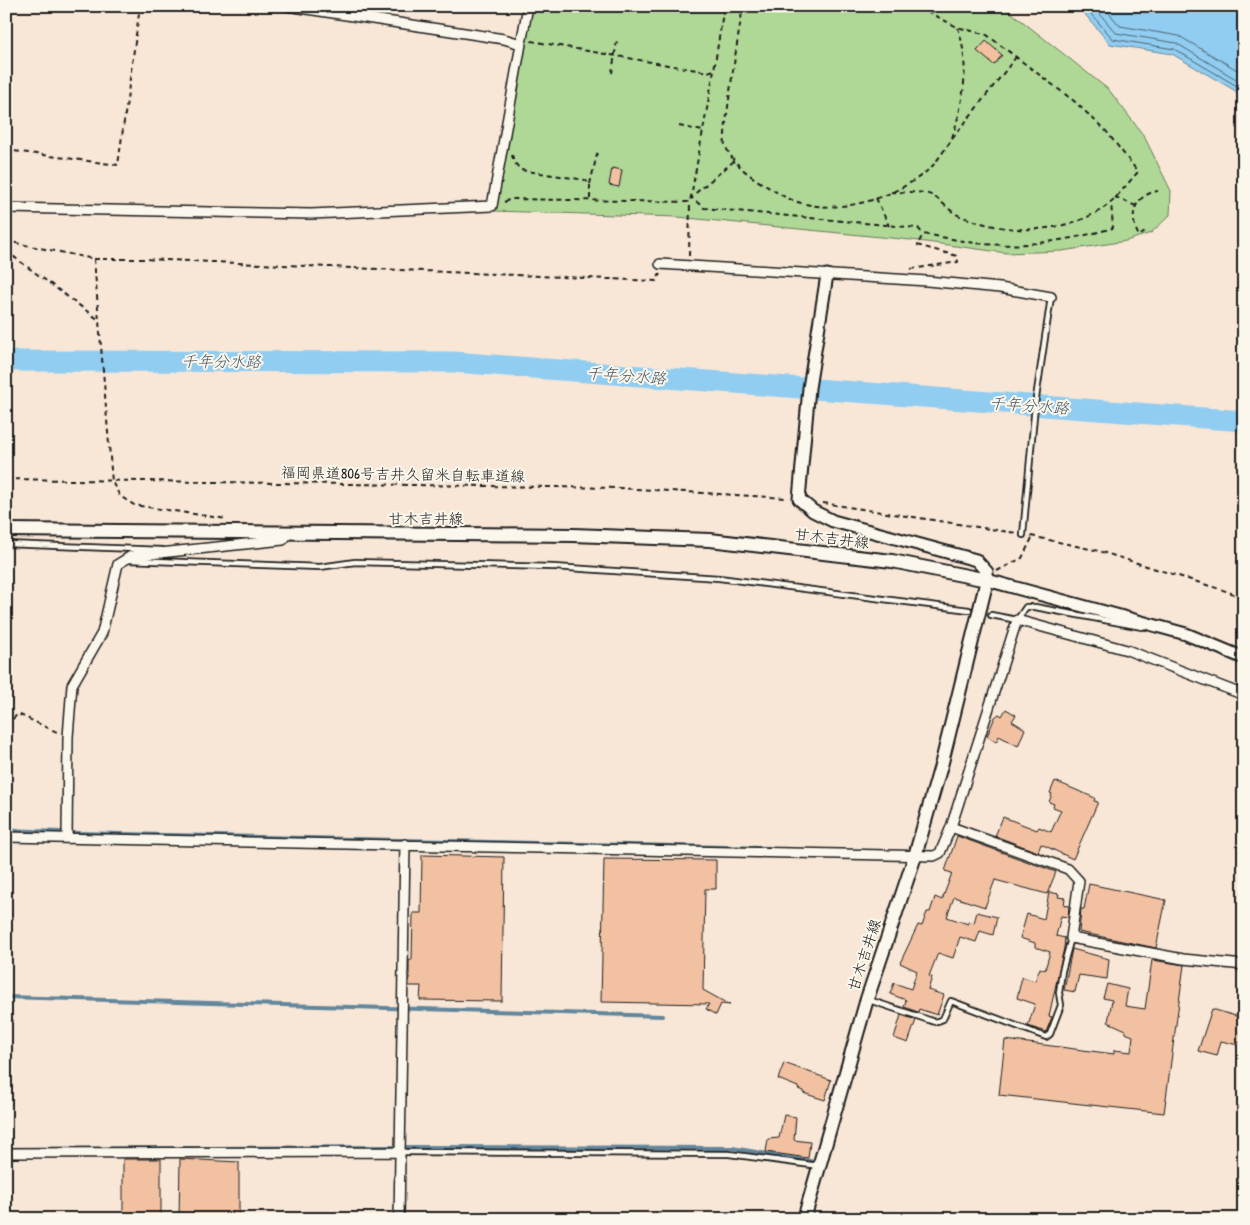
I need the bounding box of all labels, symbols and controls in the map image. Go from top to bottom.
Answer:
water label: 千年分水路 [181,350,262,372]
water label: 千年分水路 [585,361,668,389]
water label: 千年分水路 [988,391,1071,419]
street label: 福岡県道806号吉井久留米自転車道線 [281,461,525,487]
street label: 甘木吉井線 [388,508,464,529]
street label: 甘木吉井線 [793,523,871,553]
street label: 甘木吉井線 [842,916,886,994]

